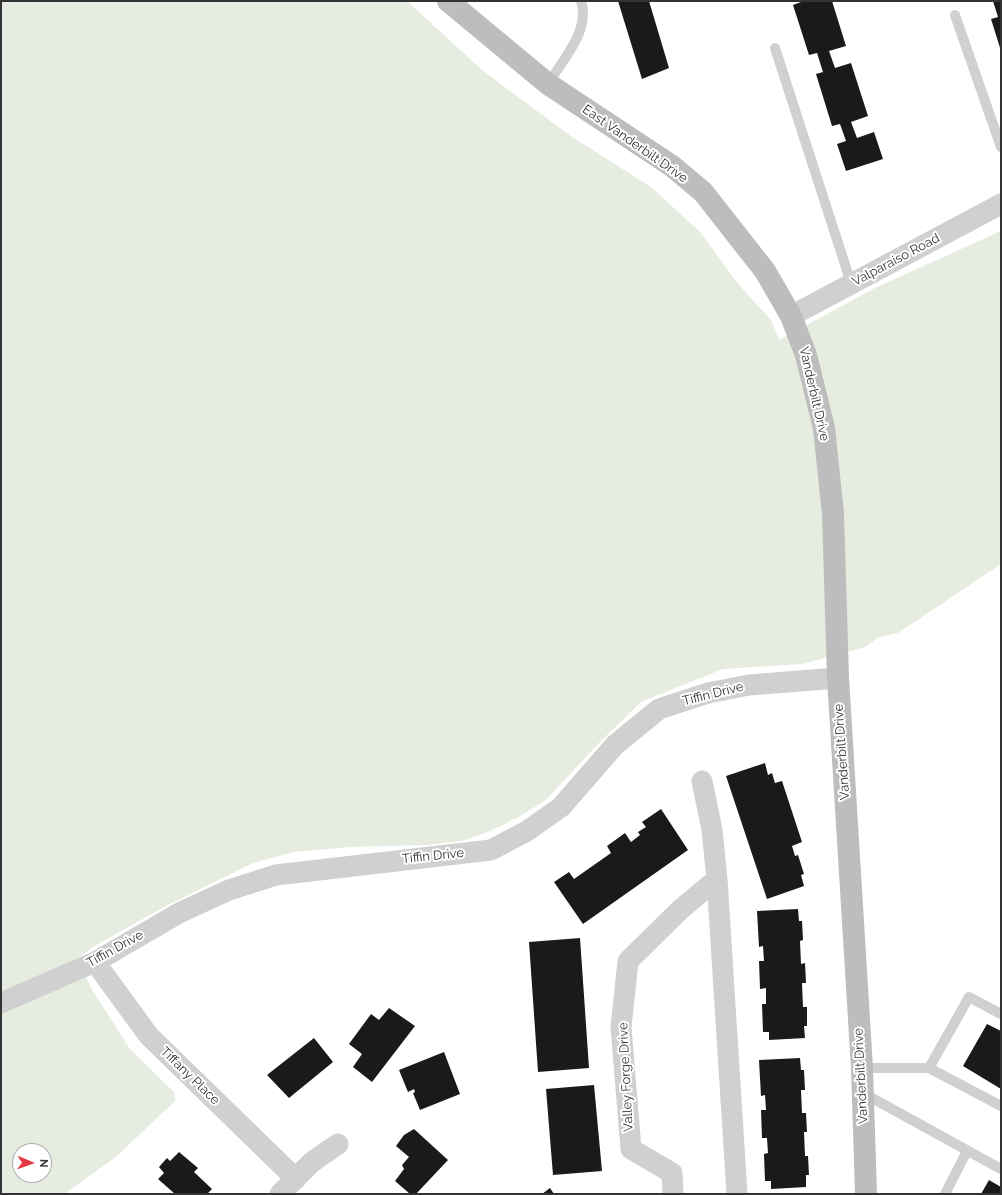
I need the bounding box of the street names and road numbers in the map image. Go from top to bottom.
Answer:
street label: East Vanderbilt Drive [579,102,691,186]
street label: Valparaiso Road [850,230,942,290]
street label: Vanderbilt Drive [796,345,832,443]
street label: Tiffin Drive [681,679,745,709]
street label: Vanderbilt Drive [831,703,853,801]
street label: Tiffin Drive [401,845,465,867]
street label: Tiffin Drive [84,927,146,971]
street label: Valley Forge Drive [615,1022,637,1132]
street label: Vanderbilt Drive [851,1028,871,1124]
street label: Tiffany Place [157,1044,223,1108]

